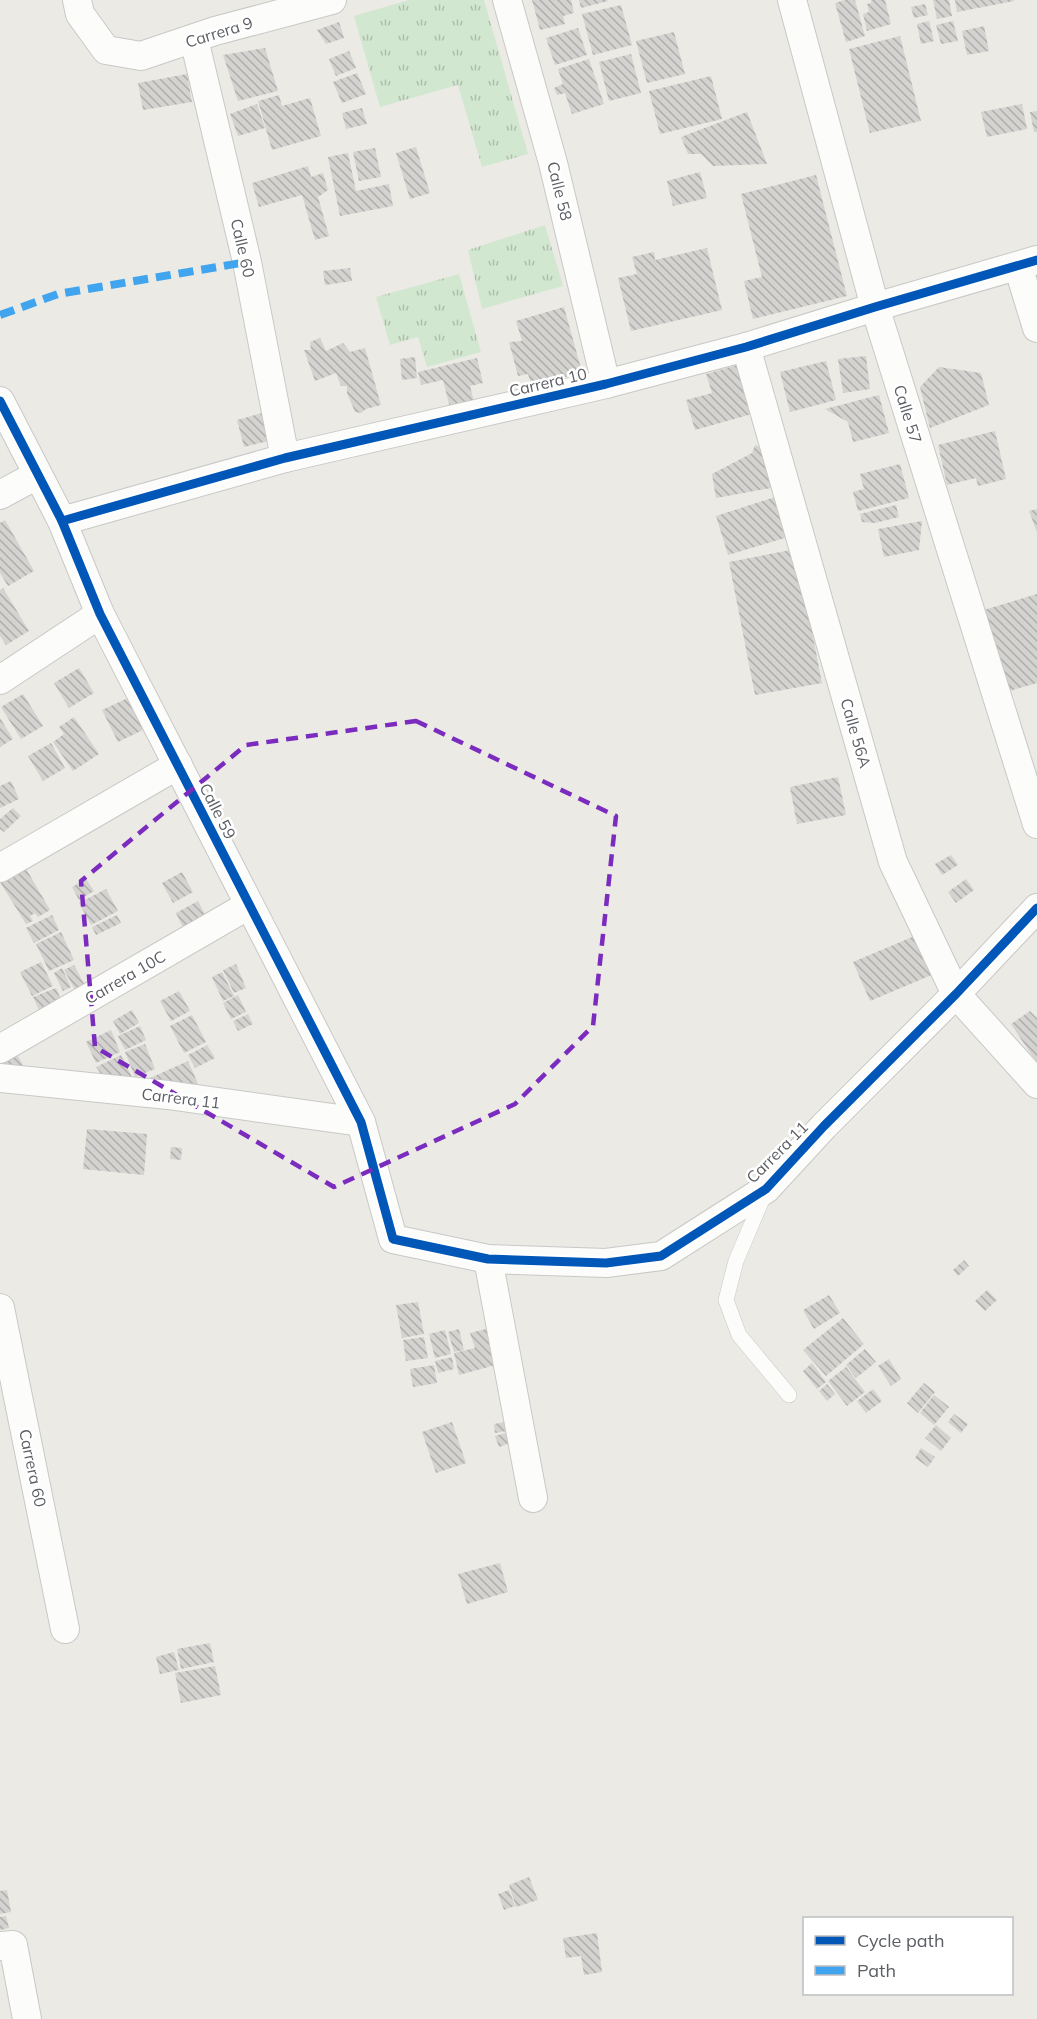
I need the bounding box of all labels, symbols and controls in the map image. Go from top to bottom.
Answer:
street label: Carrera 9 [183,12,255,52]
street label: Calle 58 [543,159,577,223]
street label: Calle 60 [227,217,259,279]
street label: Carrera 10 [507,363,589,401]
street label: Calle 57 [890,382,926,446]
street label: Calle 56A [836,696,876,770]
street label: Calle 59 [195,780,241,842]
street label: Carrera 10C [81,946,169,1008]
street label: Carrera 11 [140,1083,222,1113]
street label: Carrera 11 [742,1117,812,1187]
street label: Carrera 60 [15,1427,51,1509]
legend [803,1917,1013,1995]
text: Cycle path [857,1929,944,1952]
text: Path [857,1959,896,1982]

